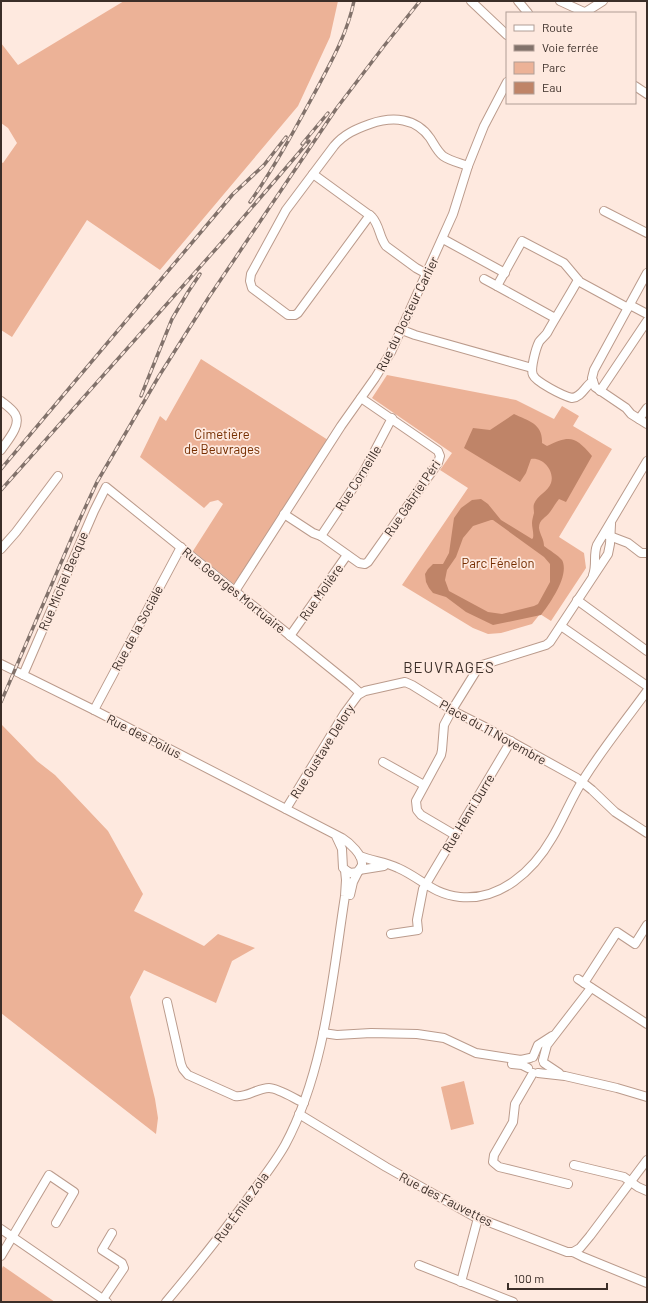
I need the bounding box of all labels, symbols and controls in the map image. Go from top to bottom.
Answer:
legend [506,12,636,104]
text: Route [542,20,573,34]
text: Voie ferrée [542,40,598,54]
text: Parc [542,60,566,74]
text: Eau [542,80,562,94]
street label: Rue du Docteur Carlier [372,254,442,374]
park label: Cimetière de Beuvrages [184,426,260,457]
street label: Rue Corneille [332,442,384,514]
street label: Rue Gabriel Péri [380,457,444,539]
street label: Rue Michel Becque [35,529,91,633]
street label: Rue Georges Mortuaire [179,543,289,637]
park label: Parc Fénelon [461,555,535,571]
street label: Rue Molière [296,560,346,623]
street label: Rue de la Sociale [108,582,166,674]
district label: BEUVRAGES [403,658,495,676]
street label: Place du 11 Novembre [437,696,549,768]
street label: Rue Gustave Delory [286,701,358,801]
street label: Rue des Poilus [104,710,184,762]
street label: Rue Henri Durre [438,771,498,855]
street label: Rue Émile Zola [210,1169,272,1245]
street label: Rue des Fauvettes [397,1169,495,1229]
scale bar [508,1265,607,1291]
text: 100 m [514,1271,544,1285]

